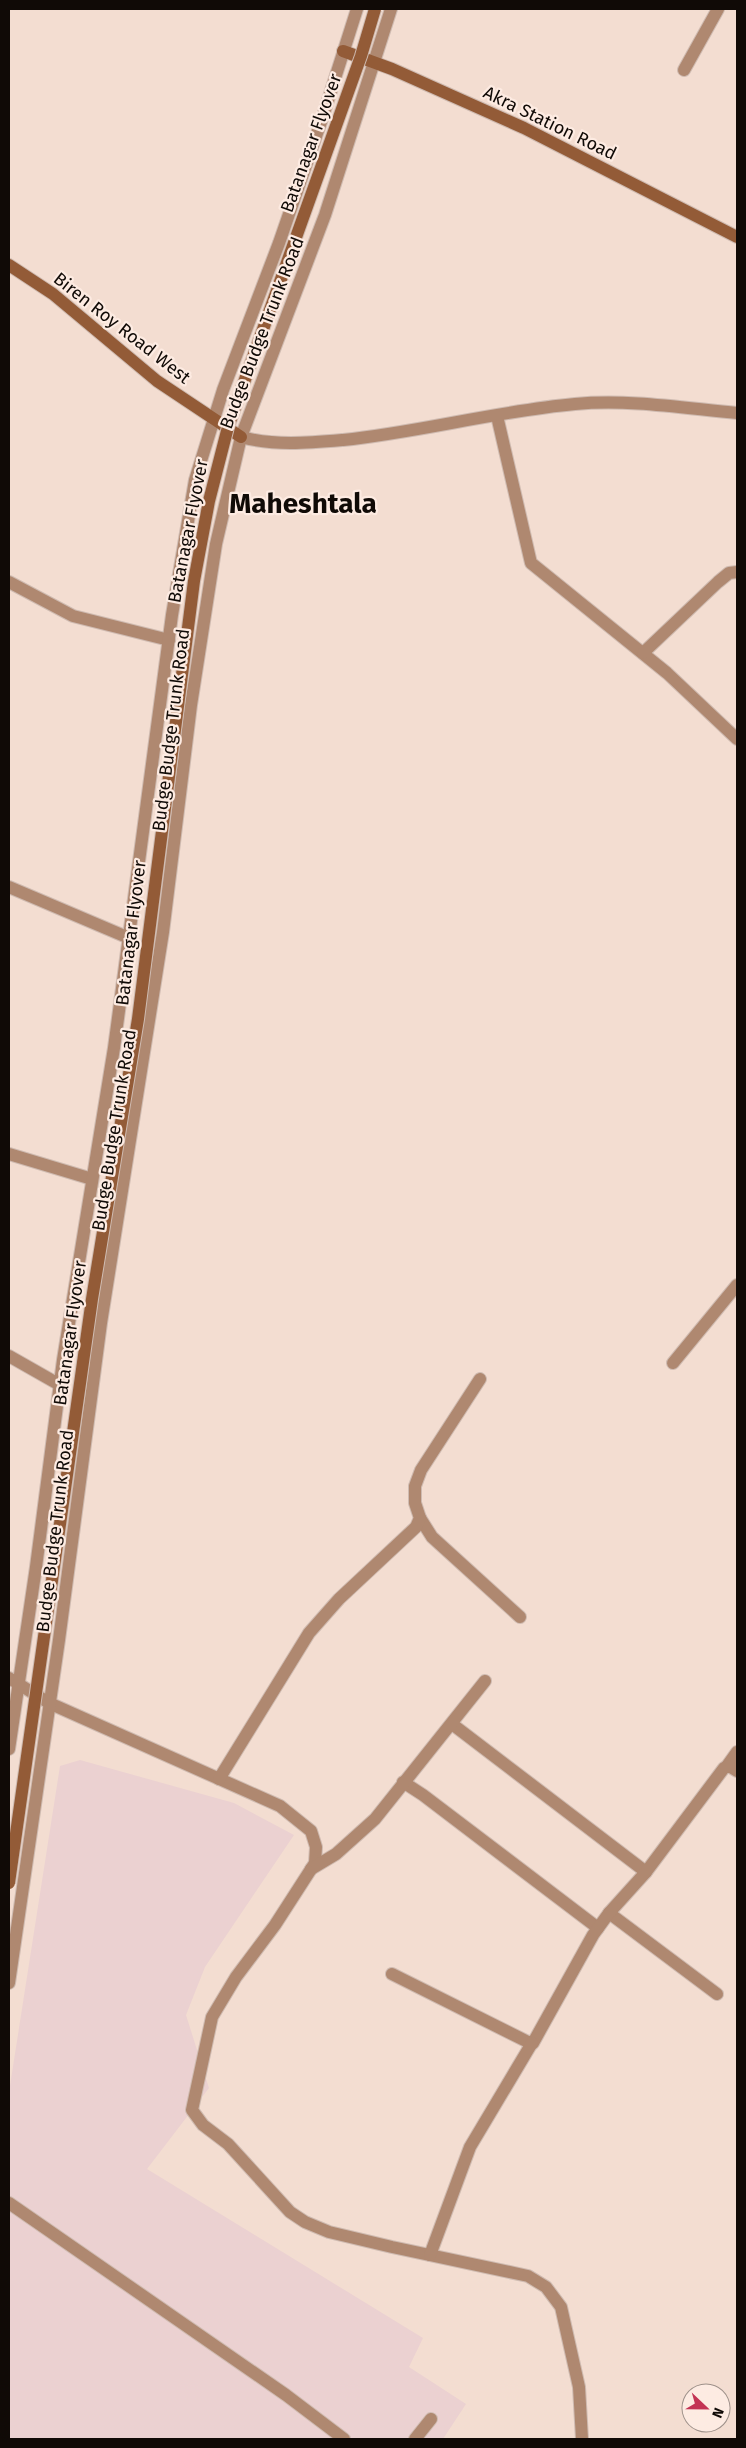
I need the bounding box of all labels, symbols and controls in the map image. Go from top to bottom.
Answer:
street label: Batanagar Flyover [276,71,346,215]
street label: Akra Station Road [480,81,620,165]
street label: Budge Budge Trunk Road [215,234,309,432]
street label: Biren Roy Road West [49,268,195,389]
street label: Batanagar Flyover [163,457,213,605]
district label: Maheshtala [229,487,377,520]
street label: Budge Budge Trunk Road [148,627,194,833]
street label: Batanagar Flyover [111,859,151,1007]
street label: Budge Budge Trunk Road [87,1028,141,1232]
street label: Batanagar Flyover [49,1259,91,1407]
street label: Budge Budge Trunk Road [32,1428,78,1634]
north arrow [681,2383,731,2433]
text: N [708,2405,727,2420]

